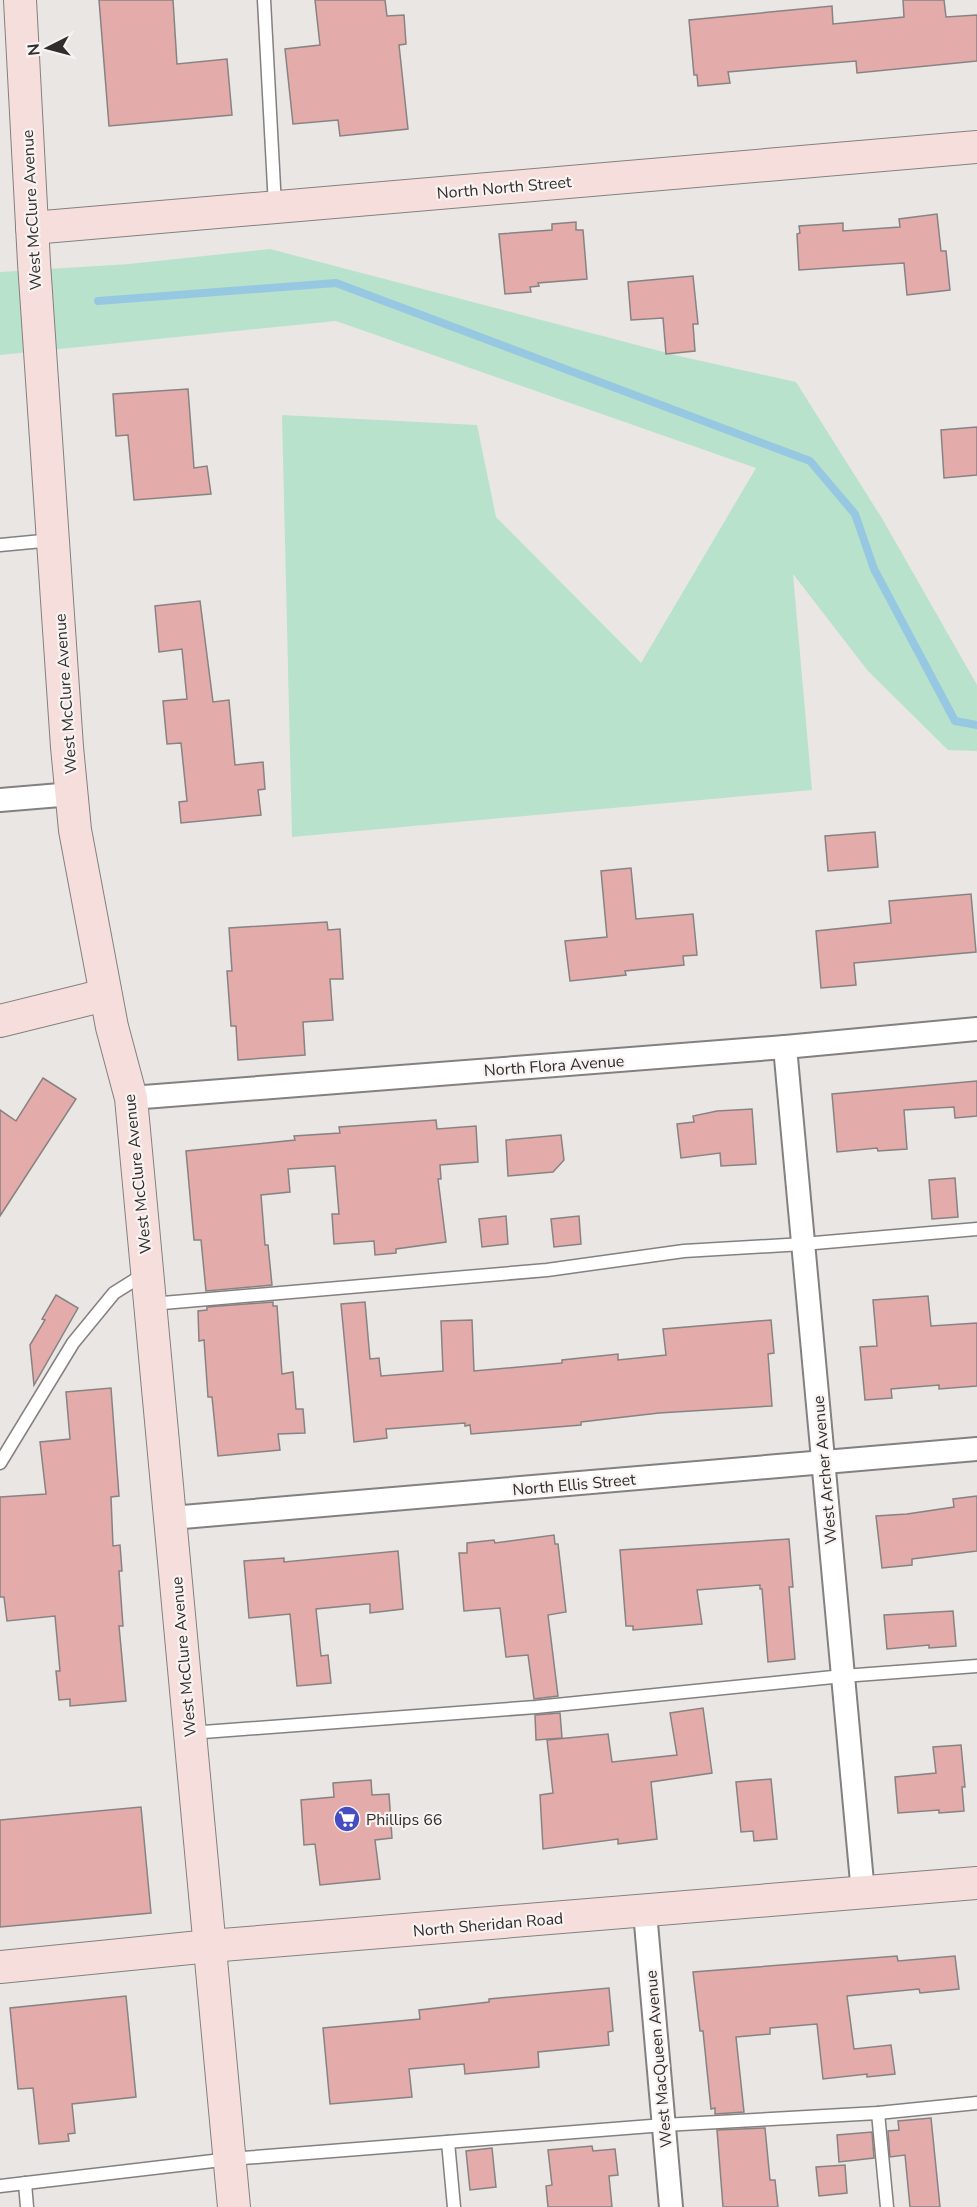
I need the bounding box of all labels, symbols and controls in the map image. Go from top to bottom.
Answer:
north arrow [18,18,78,78]
text: N [23,42,46,57]
street label: West McClure Avenue [17,129,47,291]
street label: North North Street [436,171,573,205]
street label: West McClure Avenue [49,613,83,775]
street label: North Flora Avenue [483,1050,625,1082]
street label: West McClure Avenue [119,1093,157,1255]
street label: West Archer Avenue [808,1395,842,1545]
street label: North Ellis Street [512,1469,637,1501]
street label: West McClure Avenue [166,1576,202,1738]
supermarket icon: Phillips 66 [332,1804,362,1834]
place label: Phillips 66 [366,1809,442,1831]
street label: North Sheridan Road [412,1907,564,1943]
street label: West MacQueen Avenue [640,1969,678,2149]

